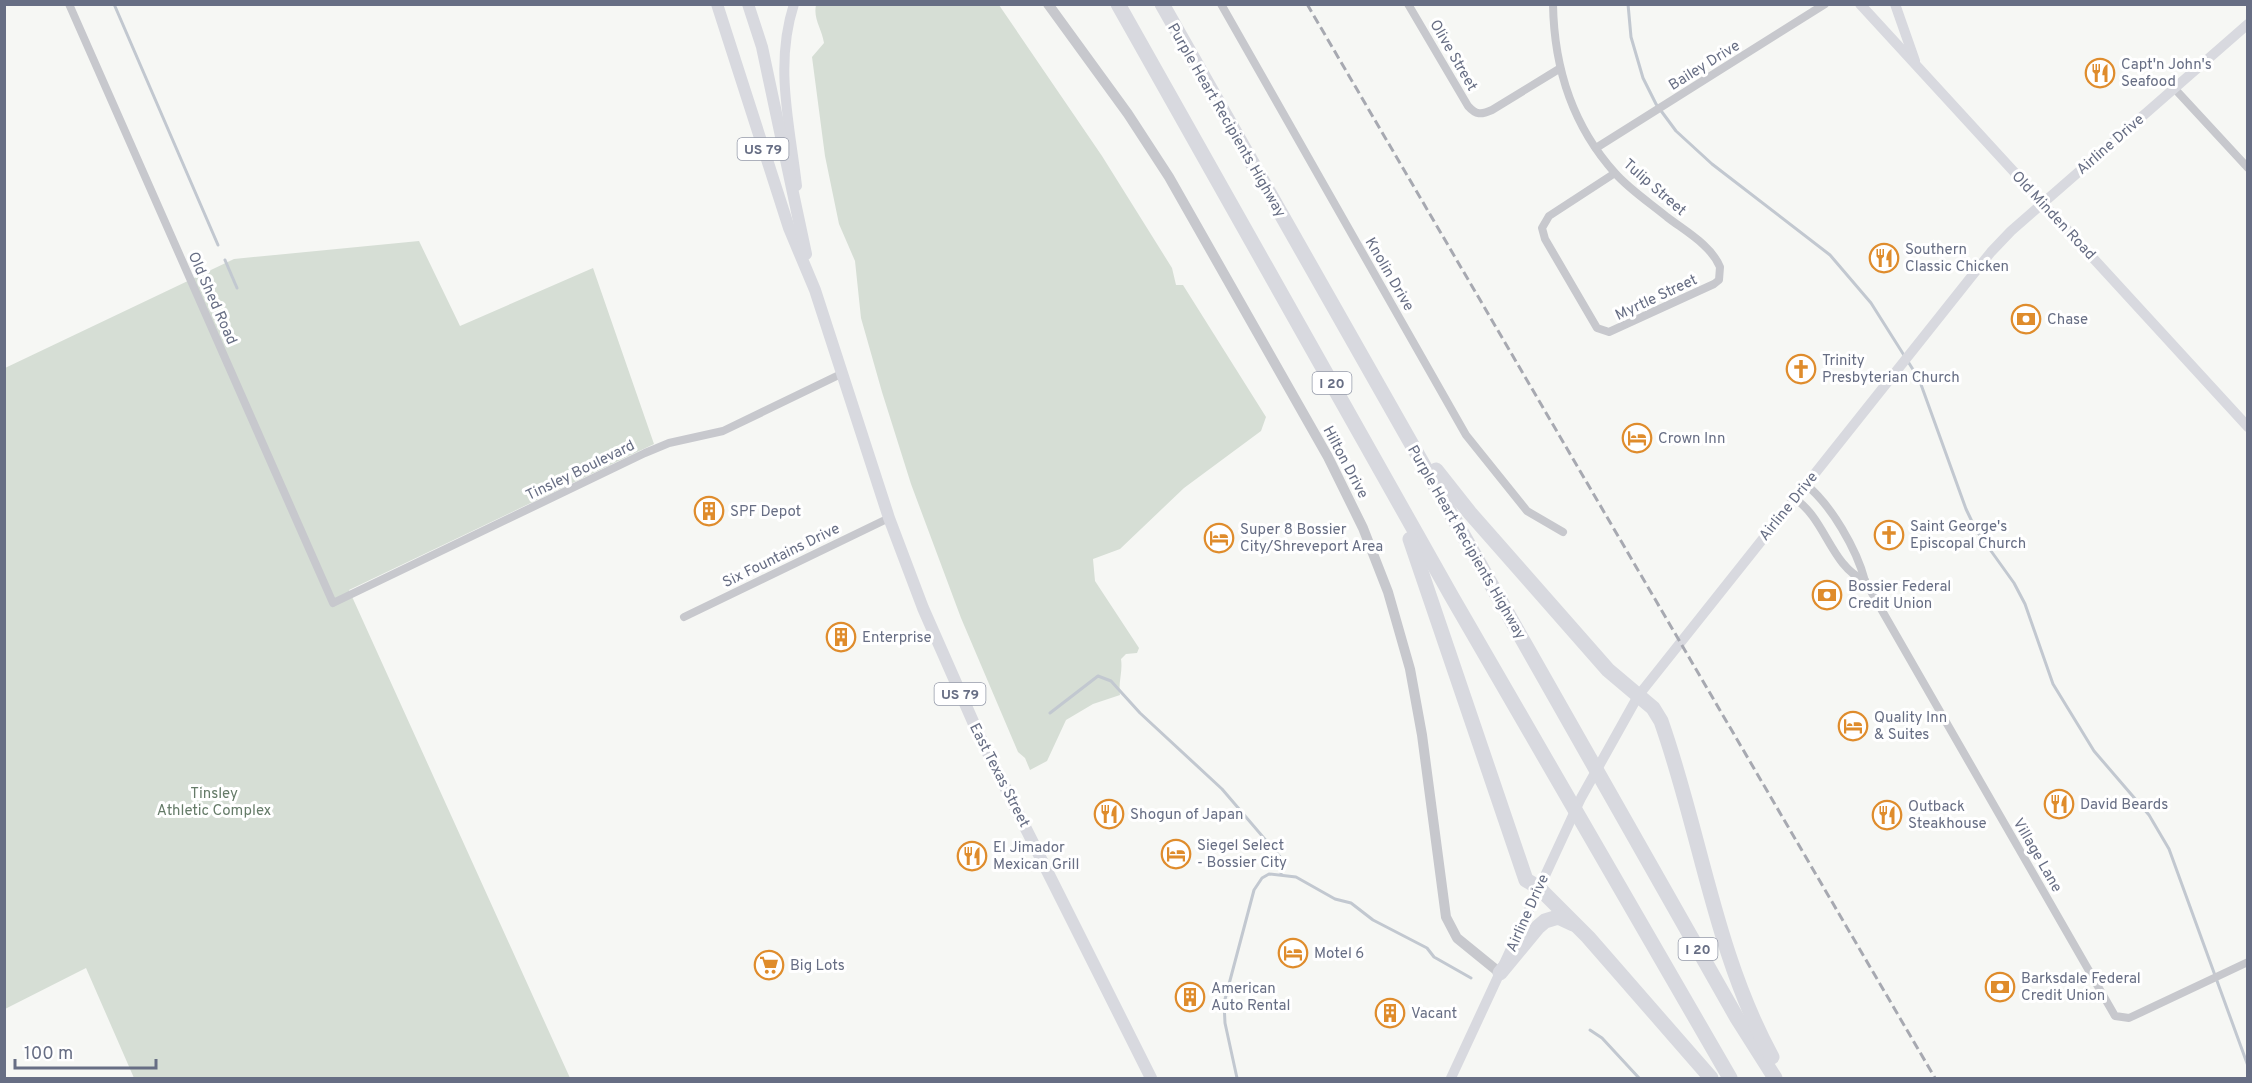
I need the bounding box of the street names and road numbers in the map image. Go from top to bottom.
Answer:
street label: Olive Street [1425,17,1481,95]
street label: Purple Heart Recipients Highway [1162,20,1289,221]
street label: Bailey Drive [1666,37,1744,96]
street label: Airline Drive [2073,111,2149,180]
road number: US 79 [738,138,789,160]
street label: Tulip Street [1618,155,1690,221]
street label: Old Minden Road [2007,168,2099,264]
street label: Knolin Drive [1360,234,1417,315]
street label: Old Shed Road [183,249,241,348]
street label: Myrtle Street [1613,271,1701,326]
road number: I 20 [1312,372,1352,394]
street label: Hilton Drive [1318,423,1372,502]
street label: Tinsley Boulevard [523,437,638,506]
street label: Purple Heart Recipients Highway [1402,442,1529,643]
street label: Airline Drive [1756,469,1823,545]
street label: Six Fountains Drive [720,520,843,593]
road number: US 79 [934,683,986,705]
street label: East Texas Street [964,720,1033,831]
street label: Village Lane [2008,815,2066,896]
street label: Airline Drive [1503,872,1554,956]
road number: I 20 [1678,938,1718,960]

